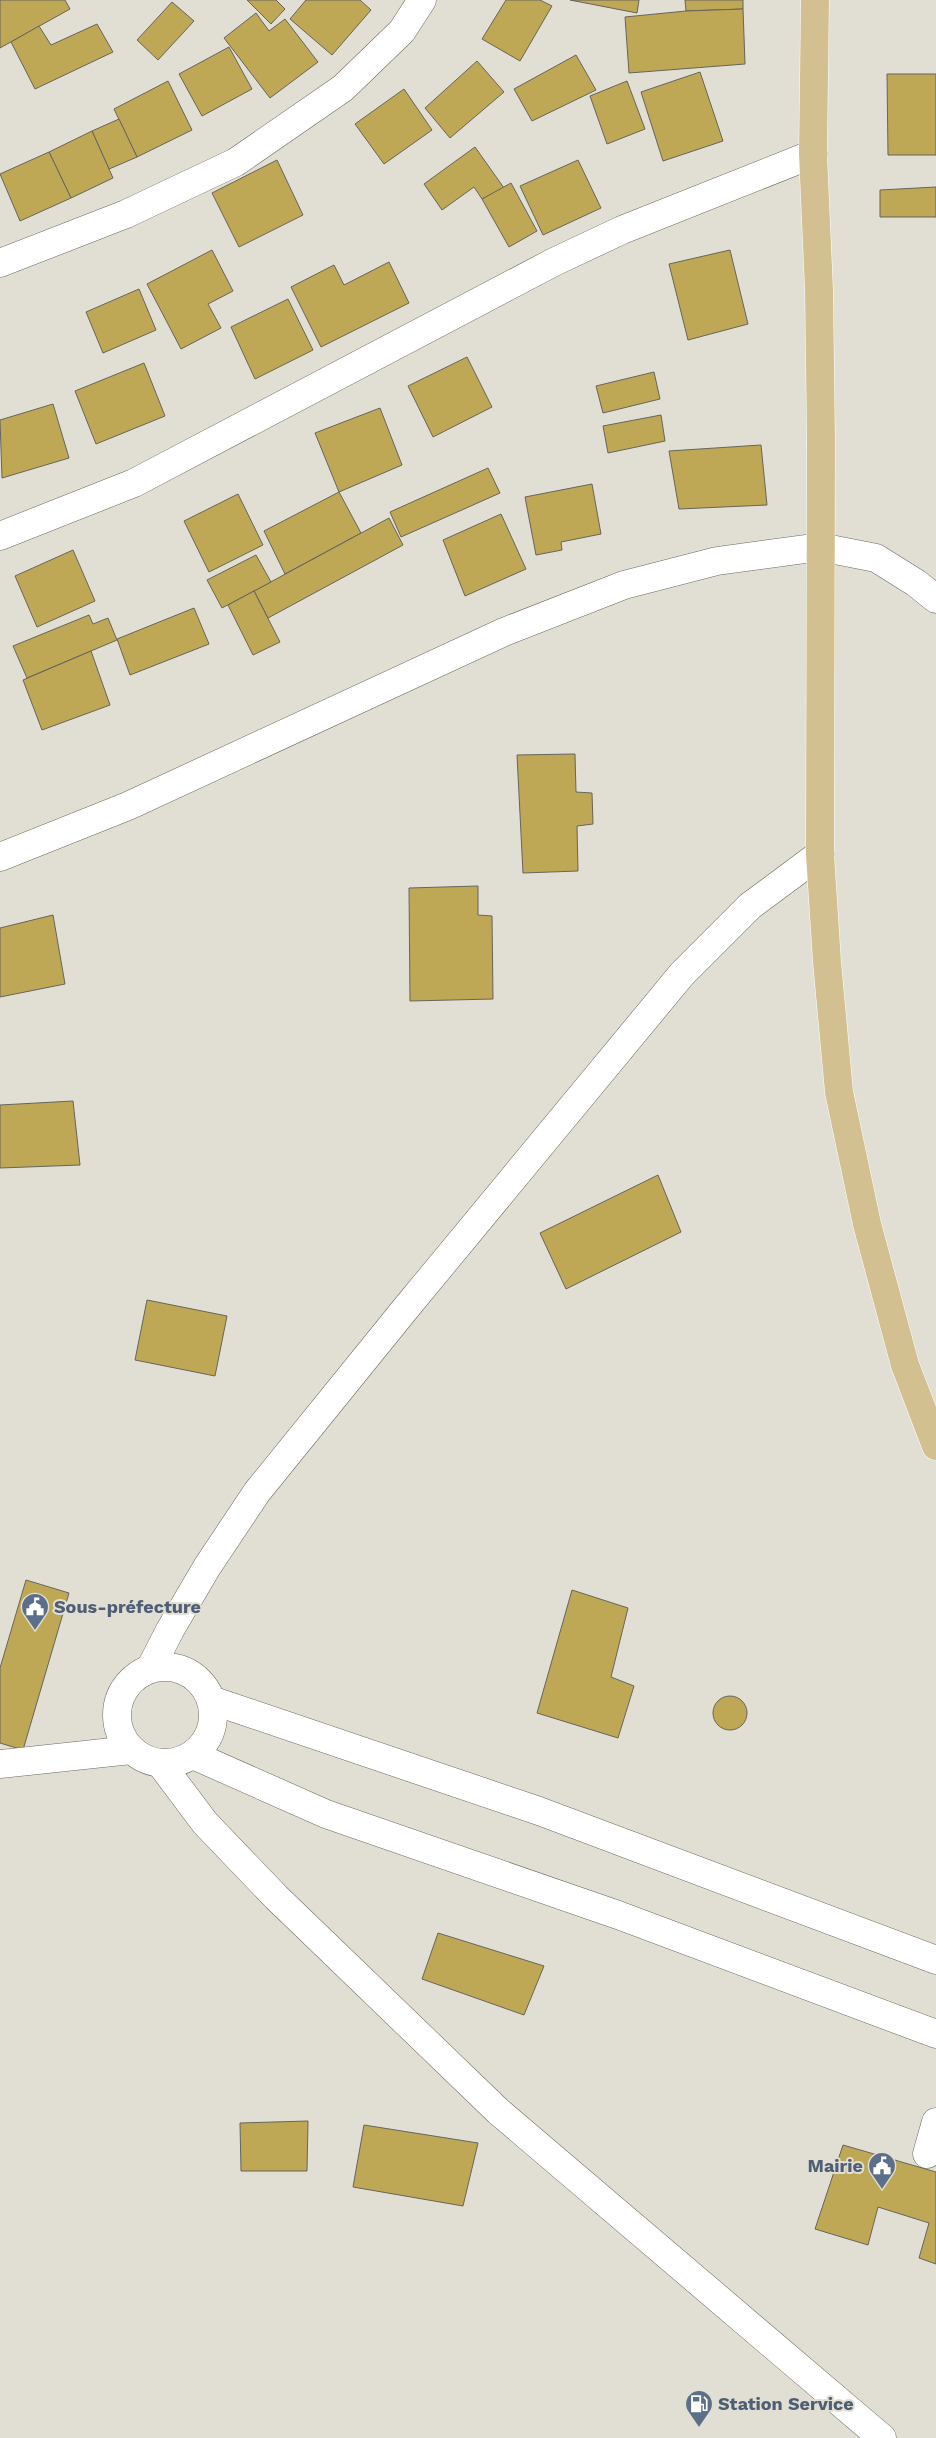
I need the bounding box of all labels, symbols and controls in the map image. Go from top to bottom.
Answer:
public building icon: Sous-préfecture [20,1592,50,1631]
place label: Sous-préfecture [54,1596,201,1617]
public building icon: Mairie [867,2151,897,2190]
place label: Mairie [808,2155,863,2176]
fuel station icon: Station Service [684,2389,714,2428]
place label: Station Service [718,2393,854,2414]

